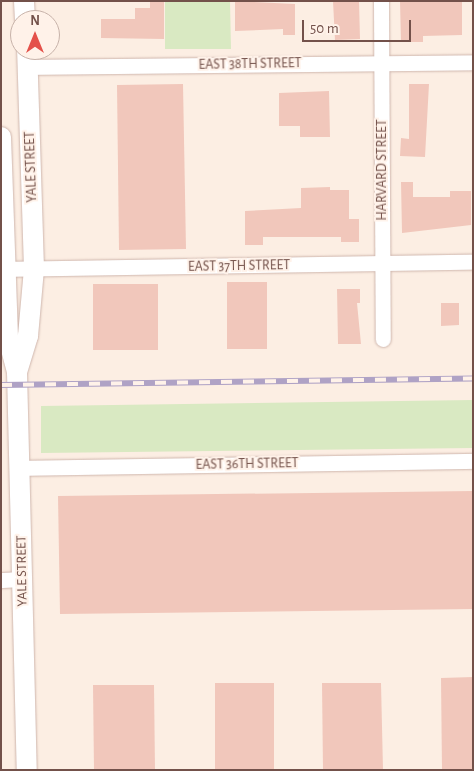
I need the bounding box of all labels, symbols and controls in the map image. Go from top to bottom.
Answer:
north arrow [10,10,60,60]
scale bar [304,10,413,42]
text: N [30,14,40,28]
text: 50 m [310,21,339,36]
street label: EAST 38TH STREET [198,55,302,73]
street label: HARVARD STREET [374,119,390,221]
street label: YALE STREET [21,131,41,203]
street label: EAST 37TH STREET [188,257,290,275]
street label: EAST 36TH STREET [195,455,299,473]
street label: YALE STREET [13,535,31,607]

